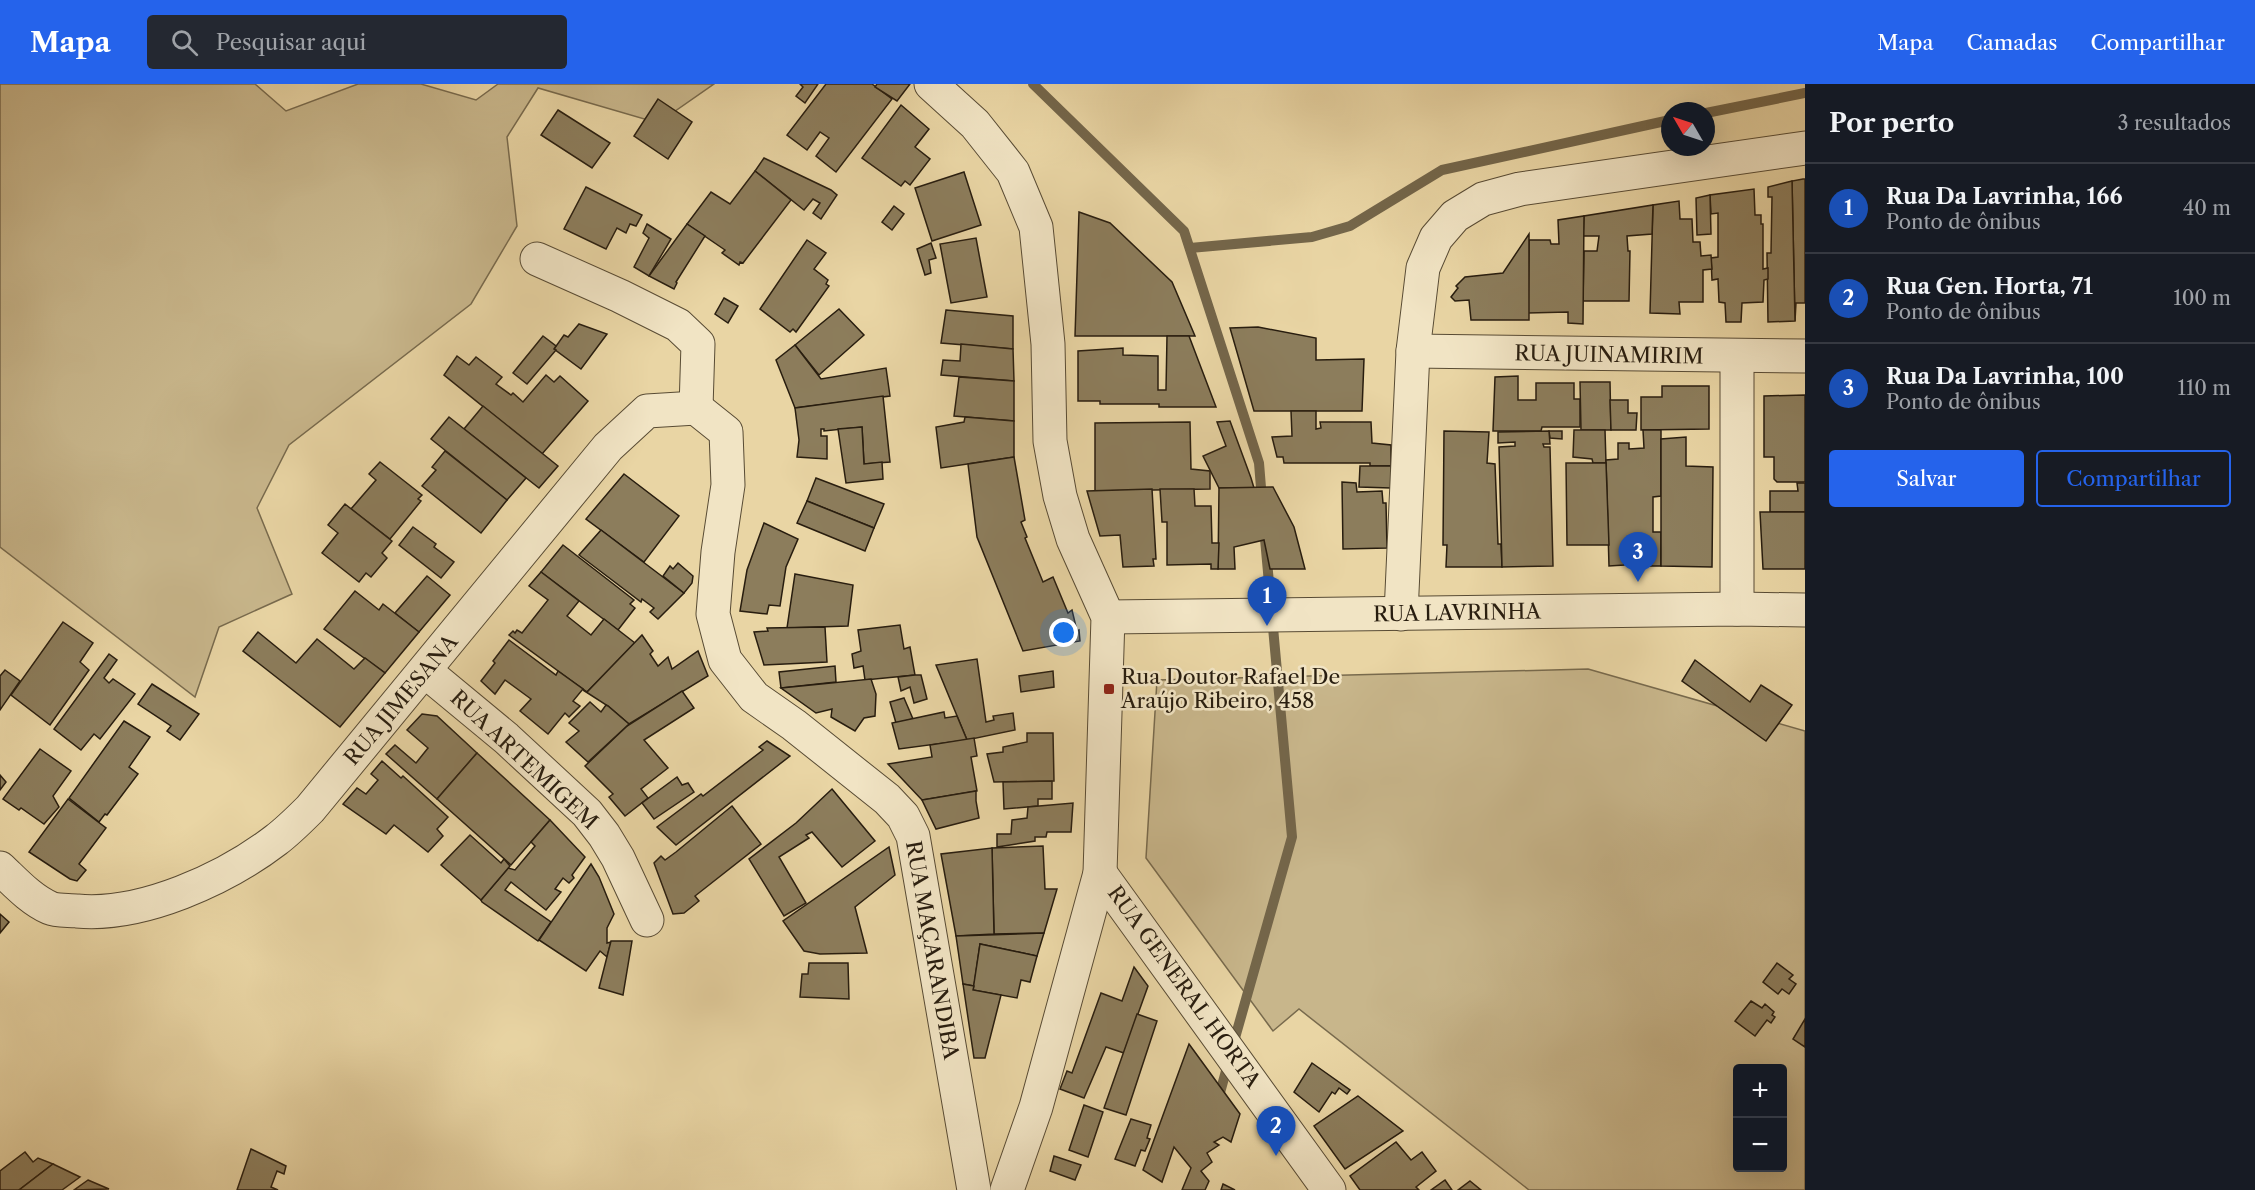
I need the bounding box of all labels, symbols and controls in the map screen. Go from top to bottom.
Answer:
search box [147,15,567,69]
text: Mapa [30,25,111,59]
icon: search [168,26,201,59]
text: Pesquisar aqui [216,29,366,56]
text: Mapa [1877,30,1933,55]
text: Camadas [1966,30,2057,55]
text: Compartilhar [2090,30,2225,55]
north arrow [1661,102,1715,156]
text: Por perto [1829,107,1954,139]
text: 3 resultados [2118,111,2231,135]
text: Rua Da Lavrinha, 166 [1886,183,2123,210]
text: 1 [1844,196,1853,220]
text: 40 m [2183,196,2231,220]
text: Ponto de ônibus [1886,210,2041,234]
text: Rua Gen. Horta, 71 [1886,273,2093,300]
text: 2 [1843,286,1854,310]
text: 100 m [2173,286,2231,310]
text: Ponto de ônibus [1886,300,2041,324]
street label: RUA JUINAMIRIM [1514,340,1704,369]
text: Rua Da Lavrinha, 100 [1886,363,2124,390]
text: 3 [1843,376,1854,400]
text: 110 m [2178,376,2231,400]
text: Ponto de ônibus [1886,390,2041,414]
button: Salvar [1829,450,2024,507]
button: Compartilhar [2036,450,2231,507]
pin: 3 [1618,532,1658,582]
pin: 1 [1248,576,1286,626]
street label: RUA LAVRINHA [1373,599,1542,626]
your location [1049,618,1078,647]
street label: RUA JIMESANA [339,629,463,770]
place label: Rua Doutor Rafael De Araújo Ribeiro, 458 [1120,664,1340,713]
marker: Rua Doutor Rafael De Araújo Ribeiro, 458 [1102,682,1116,696]
street label: RUA ARTEMIGEM [445,685,603,834]
street label: RUA MAÇARANDIBA [901,839,964,1062]
street label: RUA GENERAL HORTA [1103,881,1266,1093]
map controls [1733,1064,1787,1172]
button: + [1733,1064,1787,1118]
pin: 2 [1256,1106,1296,1156]
button: − [1733,1118,1787,1172]

